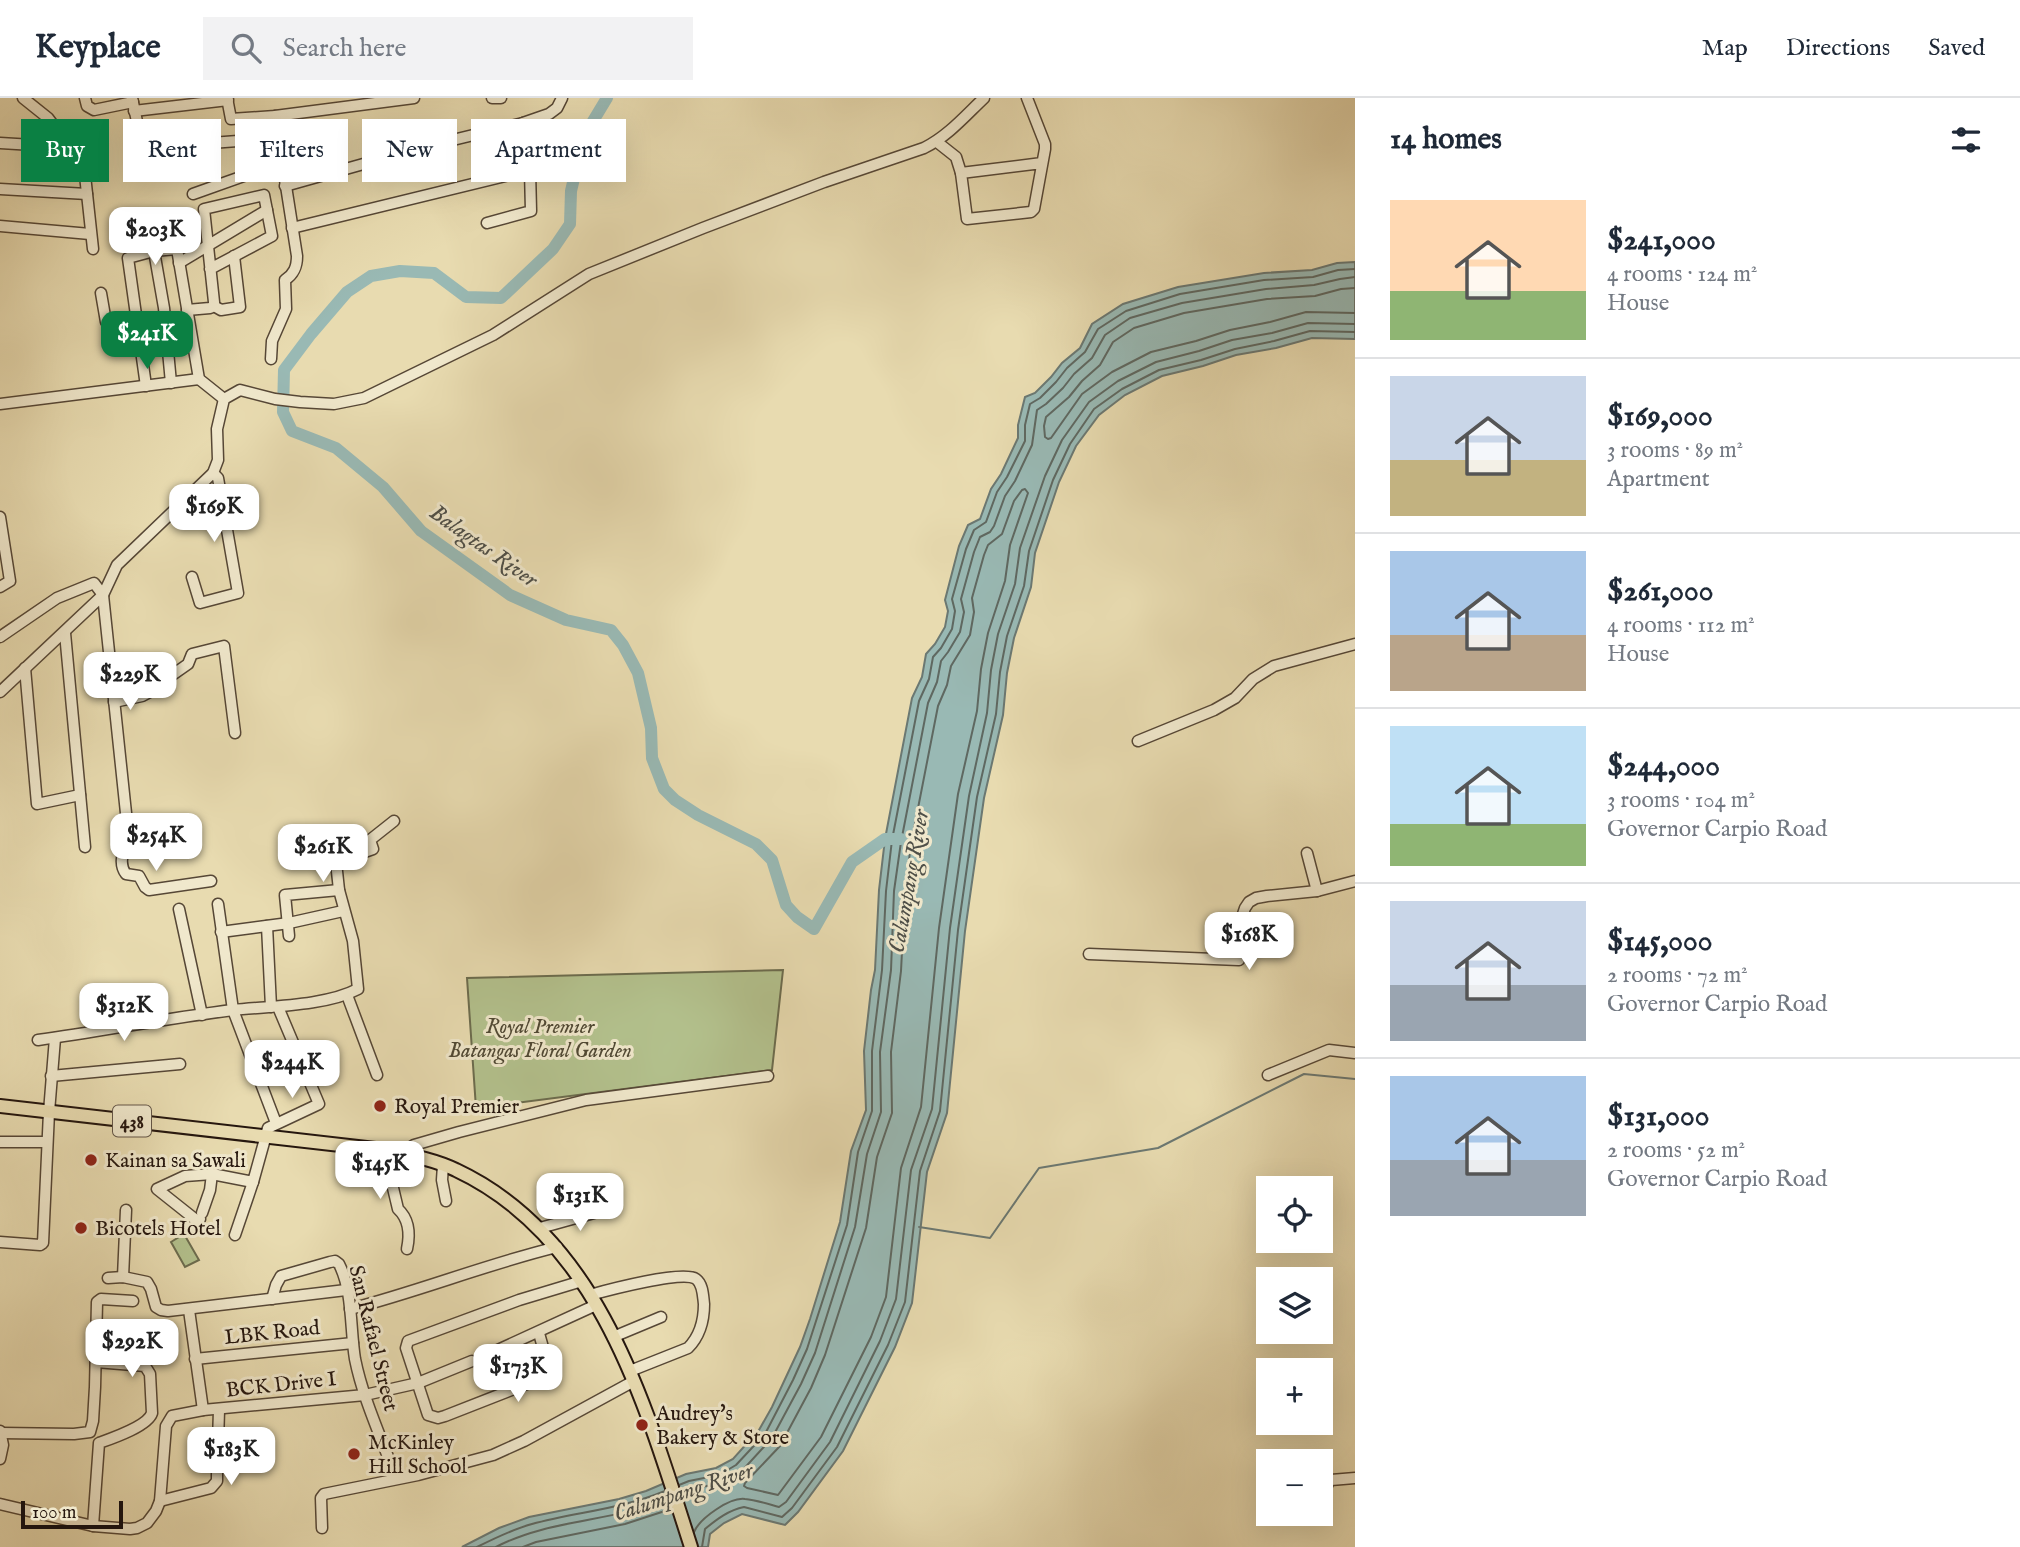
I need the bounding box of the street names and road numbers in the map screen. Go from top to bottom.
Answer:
road number: 438 [113,1105,151,1136]
street label: San Rafael Street [341,1263,404,1414]
street label: LBK Road [223,1315,322,1352]
street label: BCK Drive I [224,1366,338,1405]

